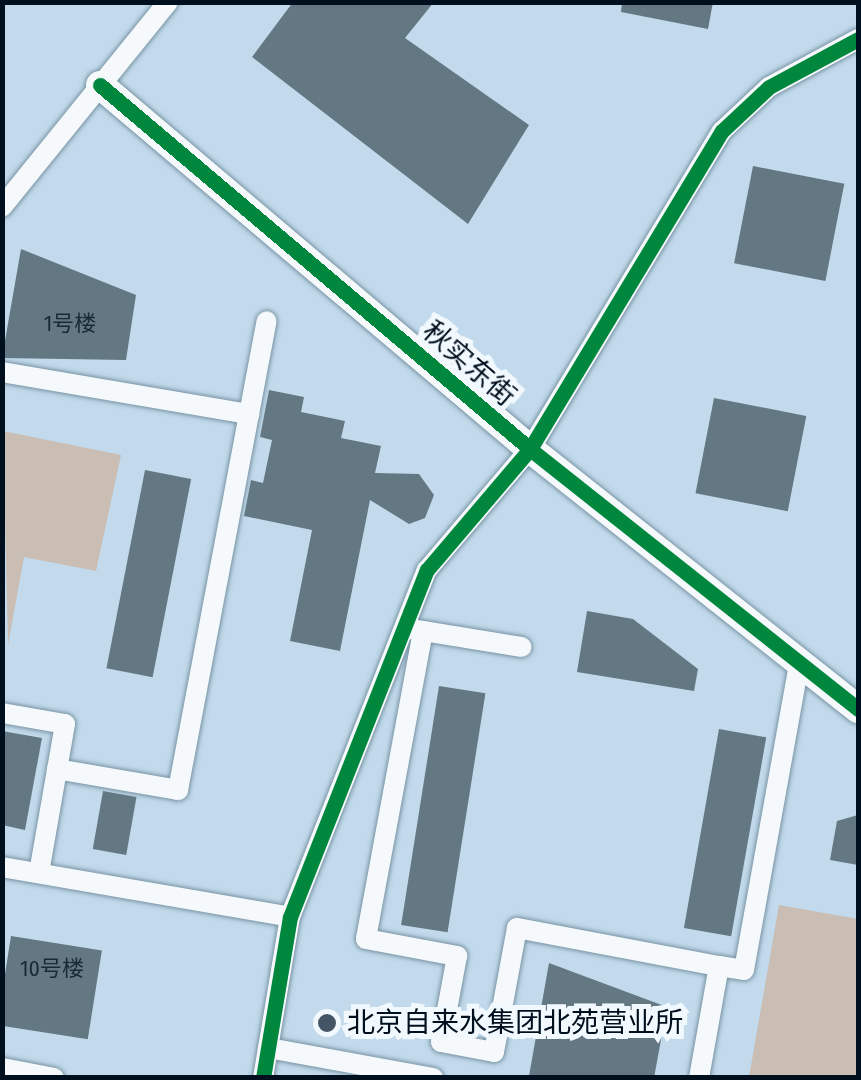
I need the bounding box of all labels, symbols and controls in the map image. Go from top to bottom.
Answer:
house number: 1号楼 [44,311,96,337]
street label: 秋实东街 [416,315,522,413]
house number: 10号楼 [20,956,84,982]
place label: 北京自来水集团北苑营业所 [347,1006,683,1040]
marker: 北京自来水集团北苑营业所 [316,1012,338,1034]

